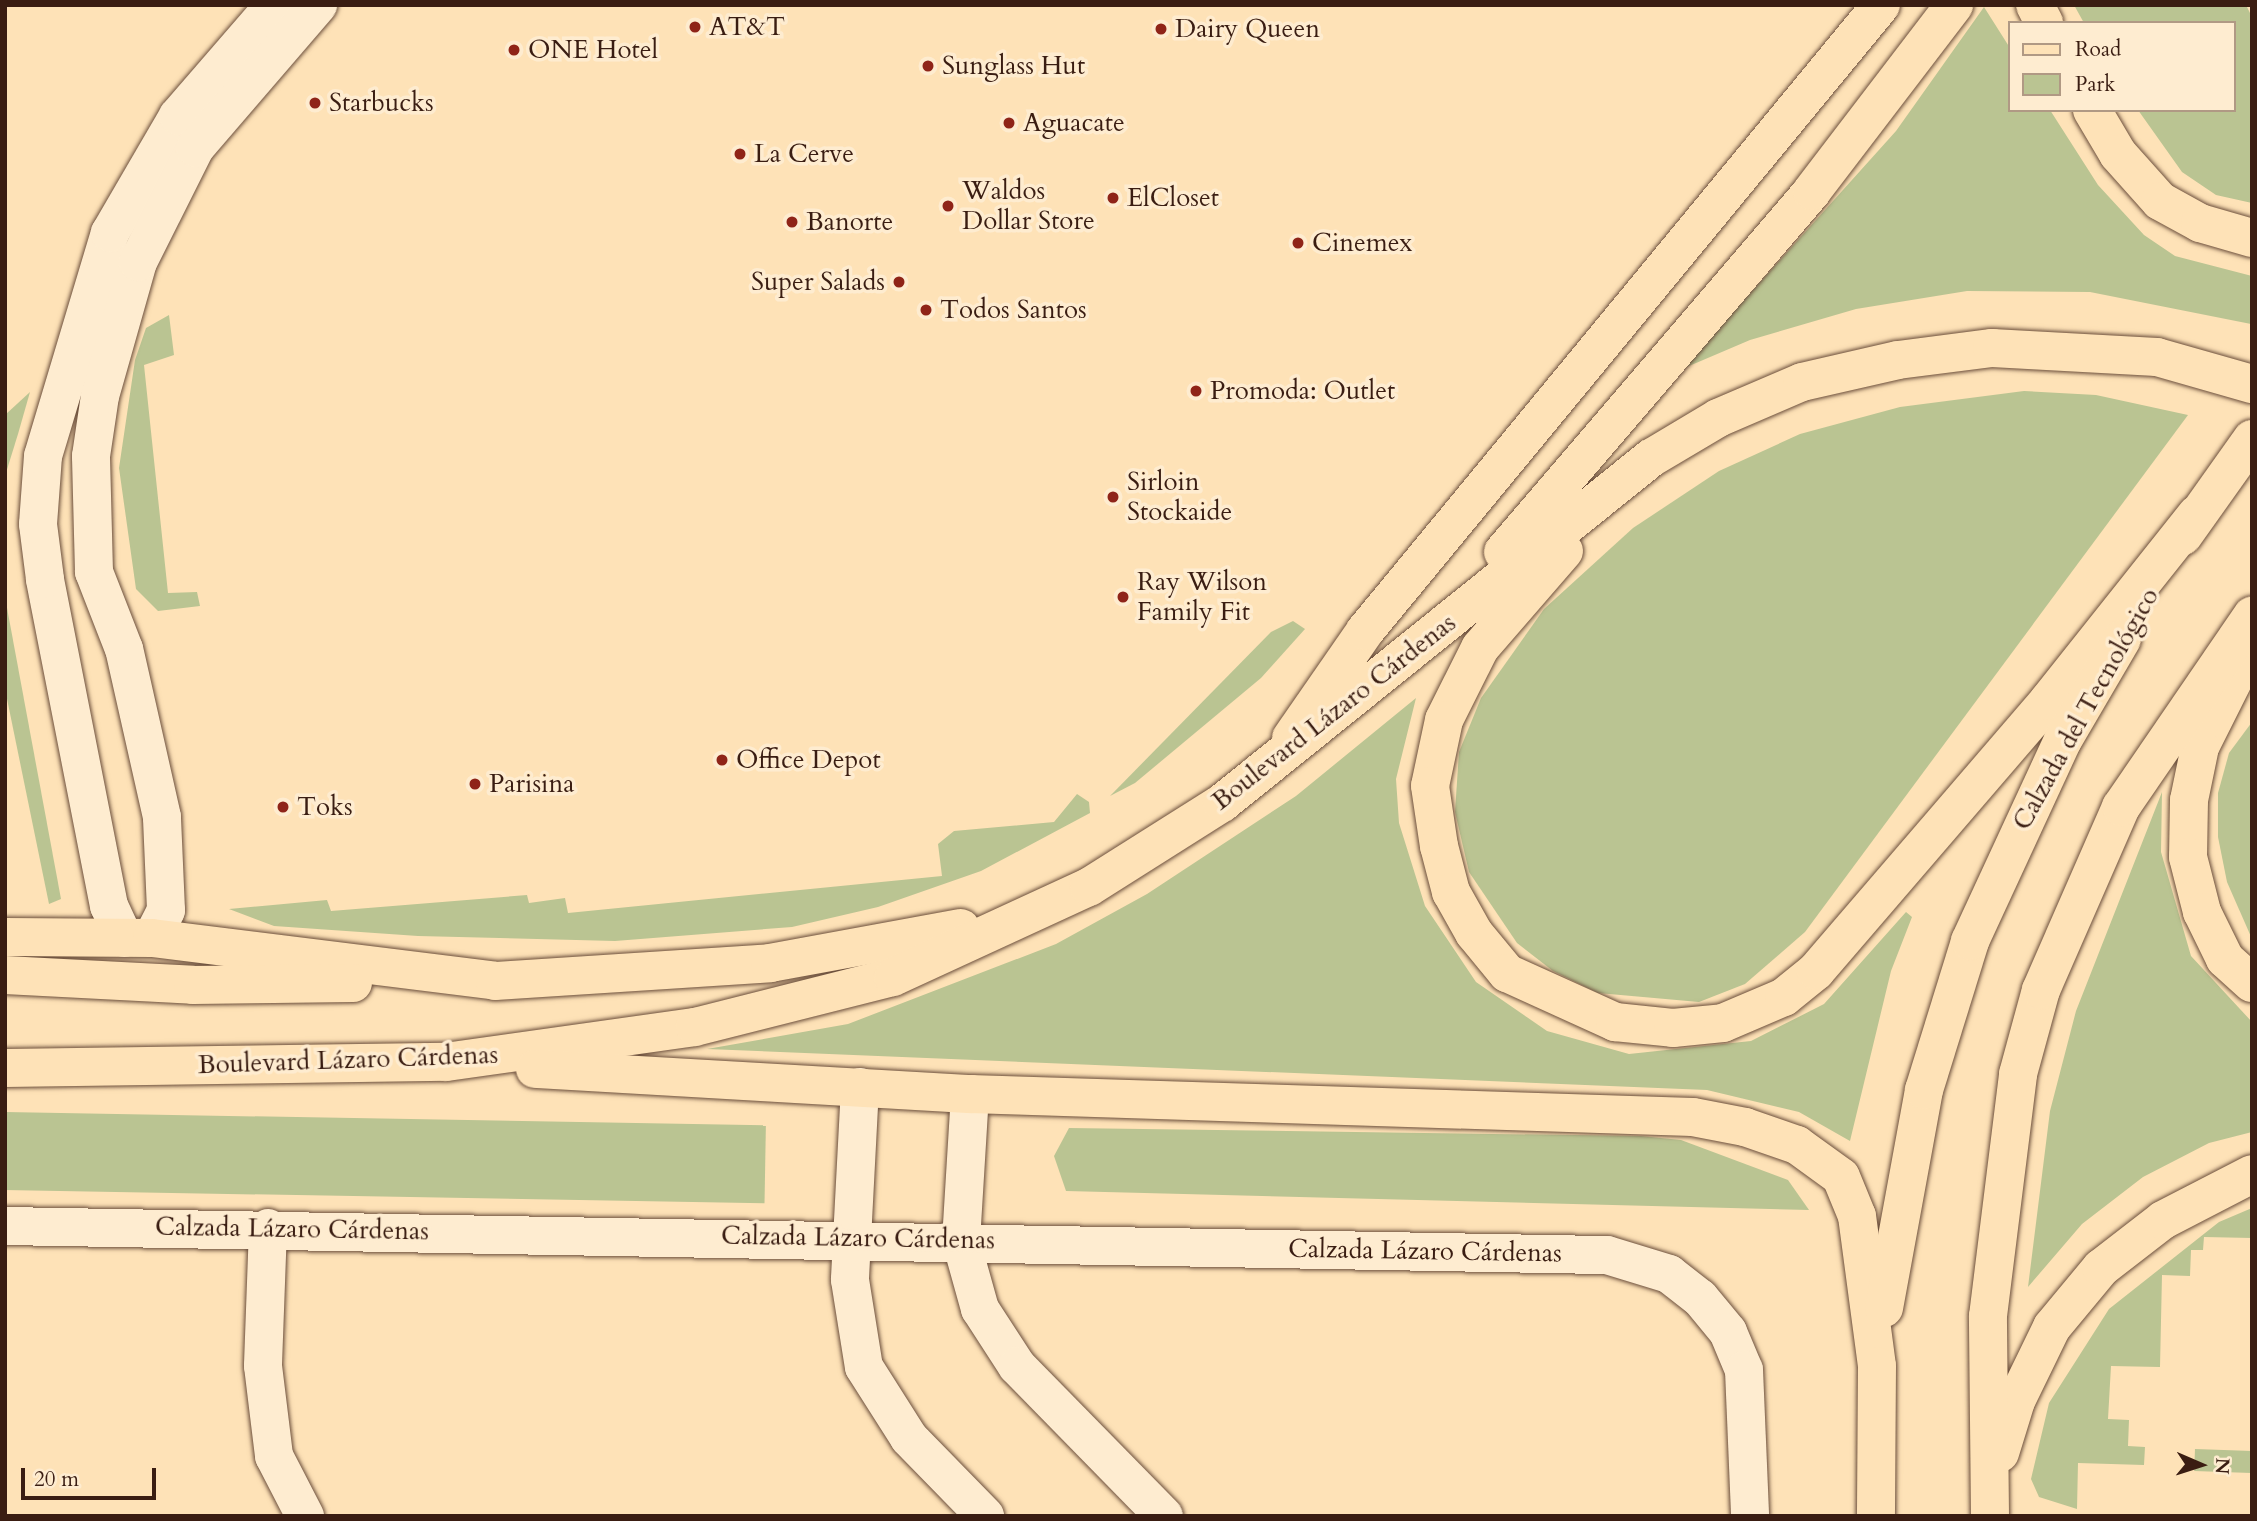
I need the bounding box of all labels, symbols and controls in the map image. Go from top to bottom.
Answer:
place label: AT&T [709,11,785,43]
place label: Dairy Queen [1175,13,1320,45]
marker: AT&T [687,19,703,35]
marker: Dairy Queen [1153,21,1169,37]
legend [2008,21,2236,112]
place label: ONE Hotel [528,34,658,66]
text: Road [2075,35,2121,64]
marker: ONE Hotel [506,42,522,58]
place label: Sunglass Hut [942,50,1085,82]
marker: Sunglass Hut [920,58,936,74]
text: Park [2075,70,2115,99]
place label: Starbucks [329,87,434,119]
marker: Starbucks [307,95,323,111]
place label: Aguacate [1023,107,1125,139]
marker: Aguacate [1001,115,1017,131]
place label: La Cerve [754,138,854,170]
marker: La Cerve [732,146,748,162]
place label: Waldos Dollar Store [962,175,1095,236]
place label: ElCloset [1127,182,1219,214]
marker: ElCloset [1105,190,1121,206]
marker: Waldos Dollar Store [940,198,956,214]
place label: Banorte [806,206,893,238]
marker: Banorte [784,214,800,230]
place label: Cinemex [1312,227,1412,259]
marker: Cinemex [1290,235,1306,251]
place label: Super Salads [751,266,885,298]
marker: Super Salads [891,274,907,290]
place label: Todos Santos [940,294,1087,326]
marker: Todos Santos [918,302,934,318]
place label: Promoda: Outlet [1210,375,1395,407]
marker: Promoda: Outlet [1188,383,1204,399]
place label: Sirloin Stockaide [1127,466,1232,528]
marker: Sirloin Stockaide [1105,489,1121,505]
place label: Ray Wilson Family Fit [1137,566,1267,628]
street label: Calzada del Tecnológico [2006,583,2166,835]
marker: Ray Wilson Family Fit [1115,589,1131,605]
street label: Boulevard Lázaro Cárdenas [1206,607,1462,817]
place label: Office Depot [736,744,881,776]
marker: Office Depot [714,752,730,768]
place label: Parisina [489,768,574,800]
marker: Parisina [467,776,483,792]
place label: Toks [297,791,353,823]
marker: Toks [275,799,291,815]
street label: Boulevard Lázaro Cárdenas [197,1039,499,1081]
street label: Calzada Lázaro Cárdenas [155,1211,429,1247]
street label: Calzada Lázaro Cárdenas [721,1220,995,1256]
street label: Calzada Lázaro Cárdenas [1288,1233,1562,1269]
north arrow [2166,1430,2236,1500]
scale bar [24,1454,159,1498]
text: N [2209,1457,2235,1475]
text: 20 m [34,1465,79,1494]

